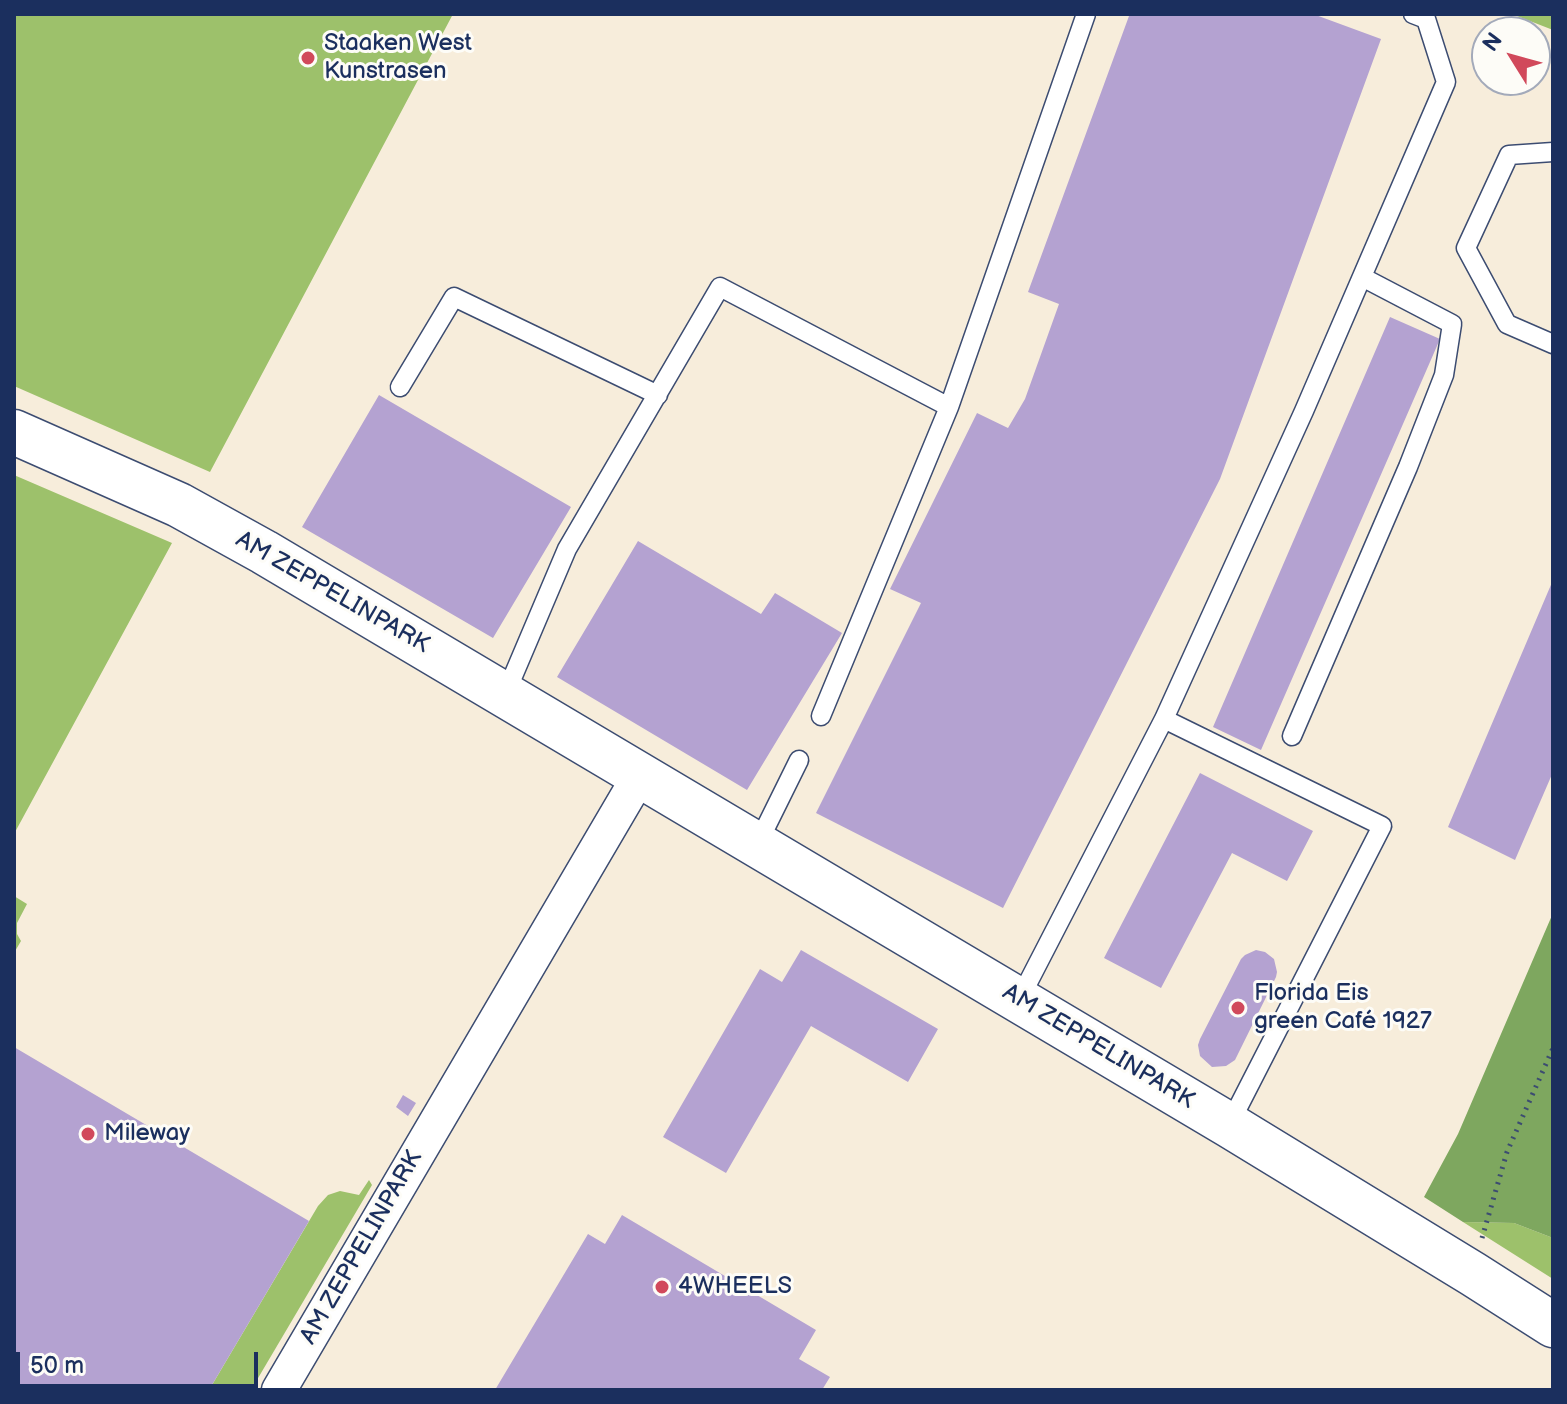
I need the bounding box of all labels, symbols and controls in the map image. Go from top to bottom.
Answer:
north arrow [1471,16,1551,96]
text: N [1477,28,1509,57]
place label: Staaken West Kunstrasen [324,30,472,86]
marker: Staaken West Kunstrasen [299,49,317,67]
street label: AM ZEPPELINPARK [230,526,434,660]
street label: AM ZEPPELINPARK [997,978,1199,1116]
place label: Florida Eis green Café 1927 [1254,980,1432,1036]
marker: Florida Eis green Café 1927 [1229,999,1247,1017]
place label: Mileway [104,1120,190,1148]
marker: Mileway [79,1125,97,1143]
street label: AM ZEPPELINPARK [295,1146,429,1350]
place label: 4WHEELS [678,1273,792,1301]
marker: 4WHEELS [653,1278,671,1296]
scale bar [20,1336,262,1386]
text: 50 m [30,1351,84,1380]

